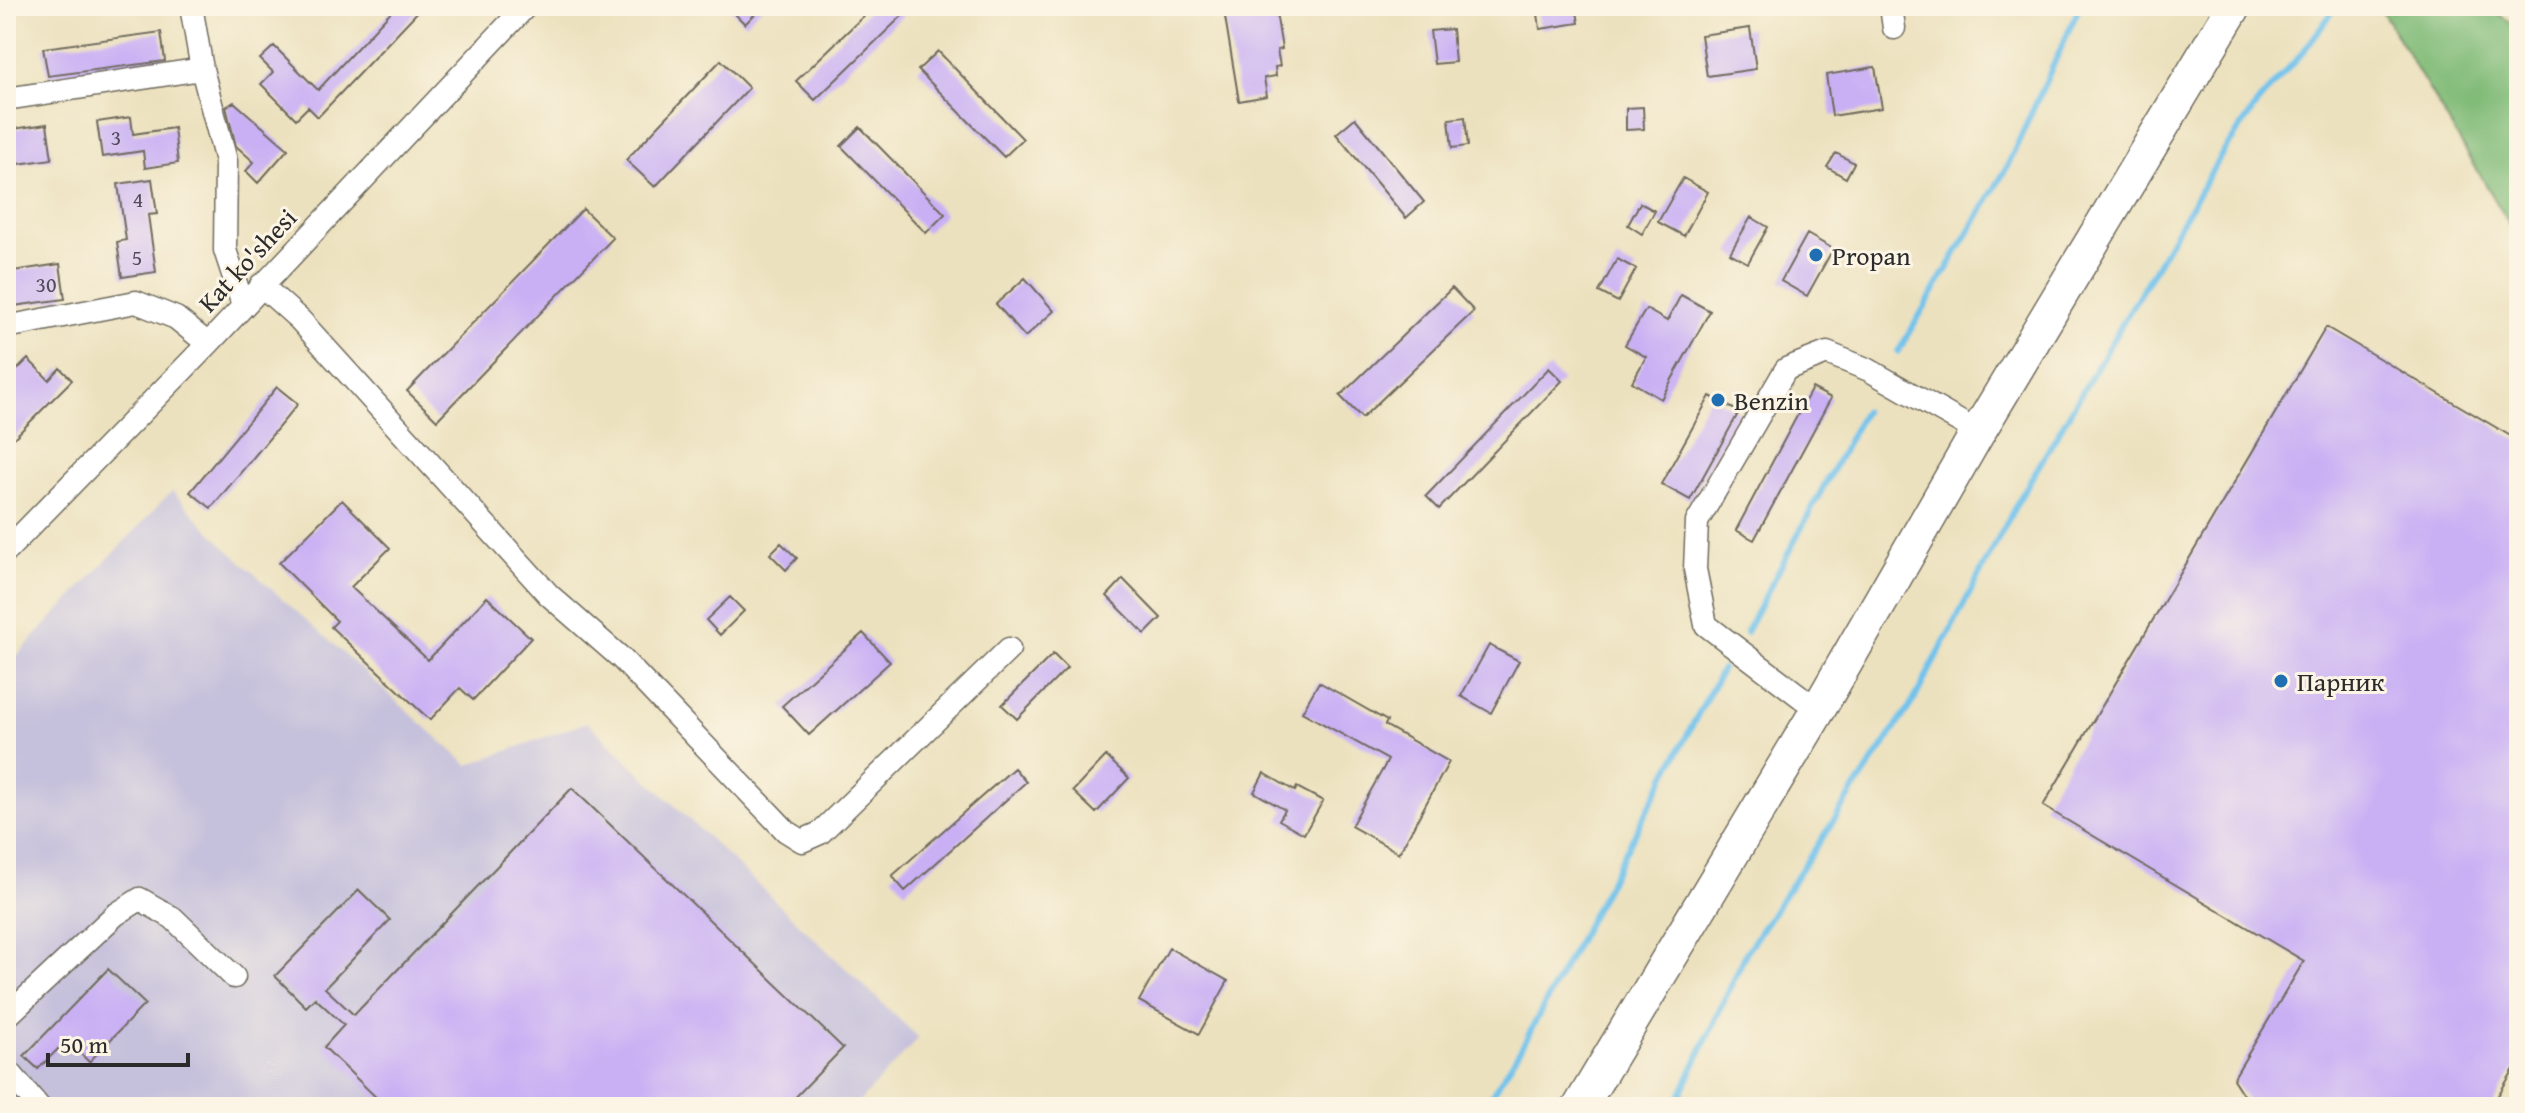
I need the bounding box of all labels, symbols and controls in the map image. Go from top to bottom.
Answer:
house number: 3 [111,121,121,153]
house number: 4 [133,183,143,215]
street label: Kat ko'shesi [188,199,306,321]
place label: Propan [1832,236,1911,275]
house number: 5 [132,241,142,273]
marker: Propan [1807,246,1825,264]
house number: 30 [35,268,57,300]
place label: Benzin [1734,381,1809,420]
marker: Benzin [1709,391,1727,409]
place label: Парник [2297,662,2385,701]
marker: Парник [2272,672,2290,690]
scale bar [48,1017,188,1067]
text: 50 m [60,1027,108,1062]

